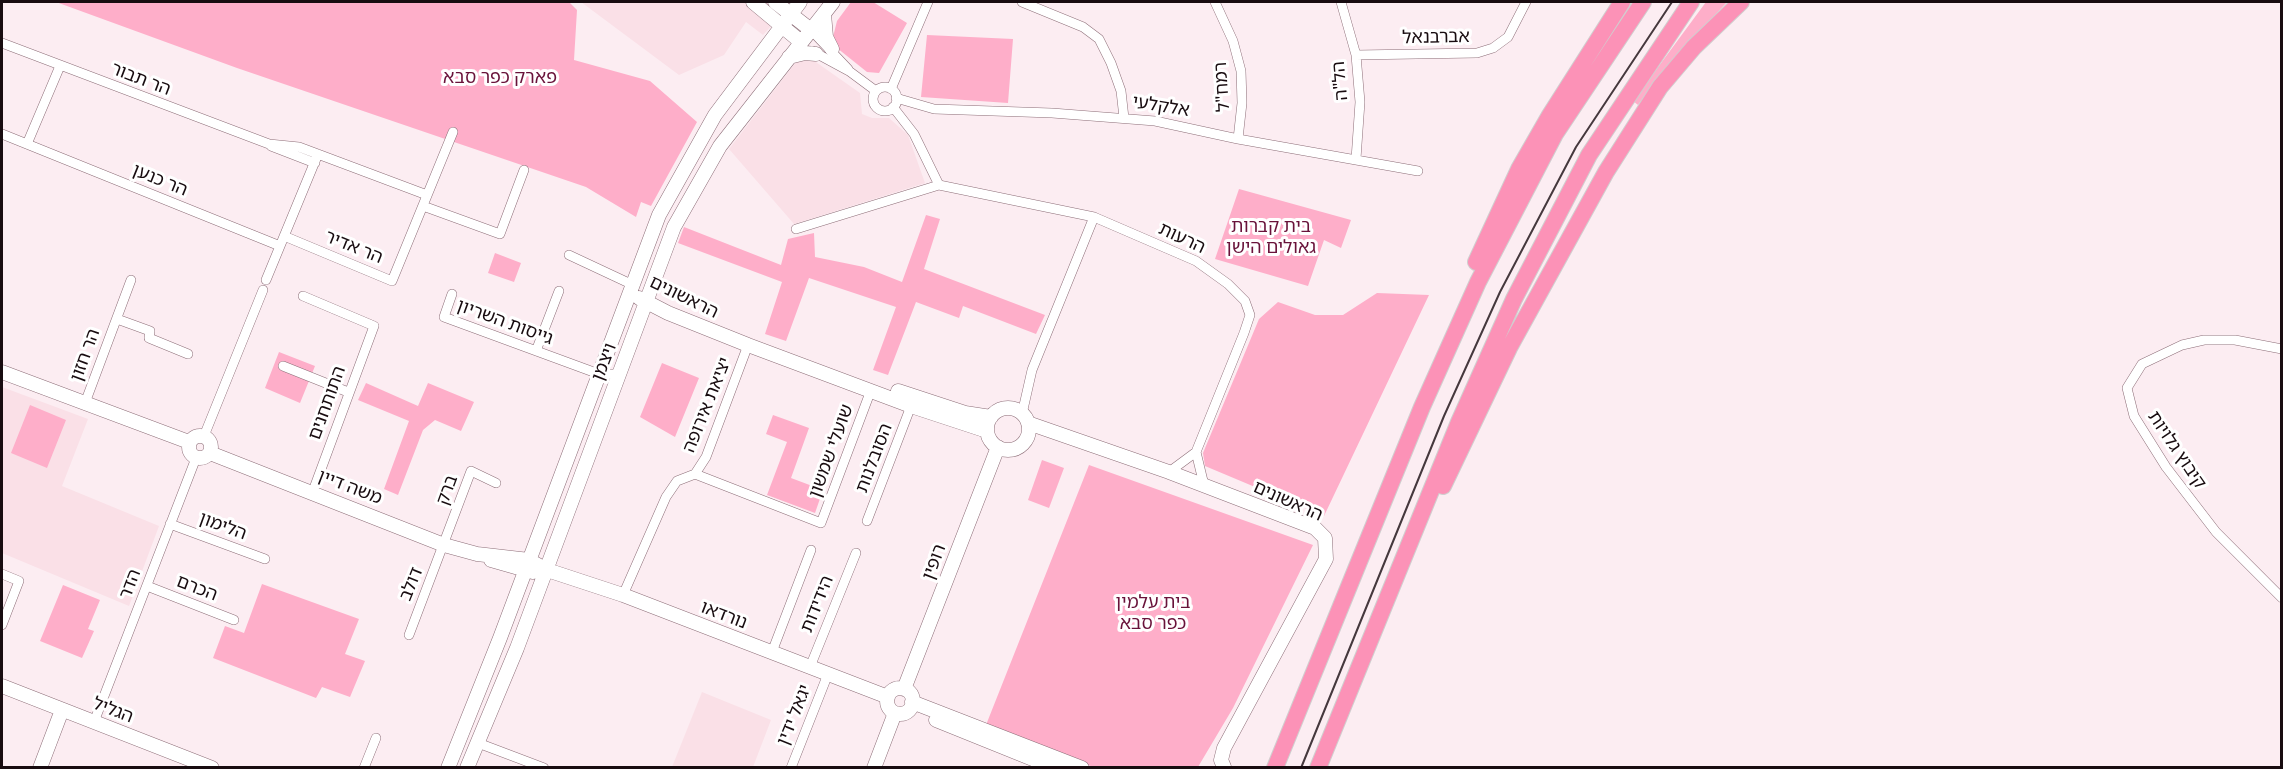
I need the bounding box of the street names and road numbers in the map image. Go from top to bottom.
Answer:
street label: אברבנאל [1402,26,1470,48]
street label: הר תבור [108,58,174,100]
street label: הל"ה [1328,60,1352,102]
street label: רמח"ל [1209,61,1235,113]
street label: אלקלעי [1131,91,1191,121]
street label: הר כנען [129,159,191,201]
street label: הרעות [1155,218,1209,258]
street label: הר אדיר [322,226,386,268]
street label: הראשונים [646,271,722,323]
street label: גייסות השריון [454,295,556,349]
street label: הר חזון [66,326,104,384]
street label: ויצמן [587,340,621,384]
street label: יציאת אירופה [678,354,736,456]
street label: התותחנים [304,363,350,443]
street label: שועלי שמשון [804,401,858,501]
street label: קיבוץ גלויות [2143,407,2211,493]
street label: הסובלנות [851,420,897,496]
street label: משה דיין [315,465,385,509]
street label: ברק [432,472,462,508]
street label: הראשונים [1250,476,1326,526]
street label: הלימון [196,507,250,545]
street label: רופין [917,541,951,583]
street label: דולב [395,564,427,604]
street label: הדר [115,566,145,602]
street label: הכרם [173,570,221,606]
street label: הידידות [796,573,838,635]
street label: נורדאו [698,596,750,634]
street label: יגאל ידין [772,682,816,748]
street label: הגליל [90,692,136,728]

